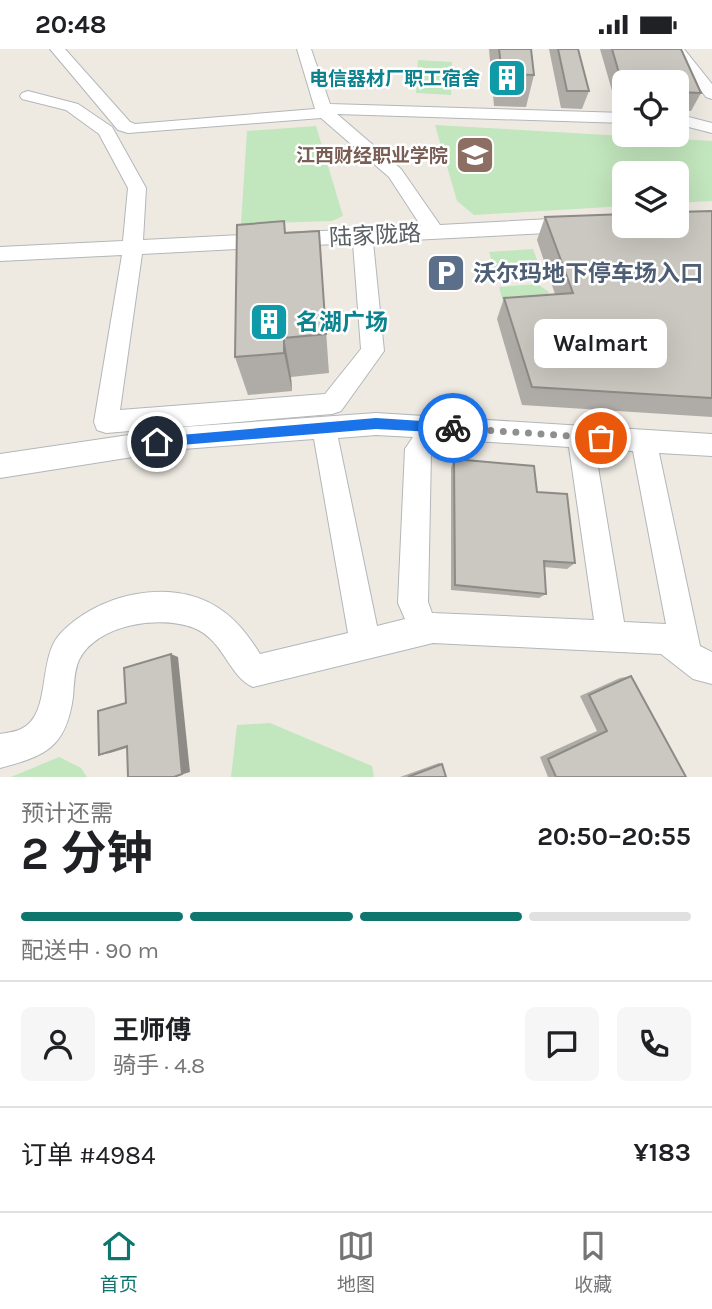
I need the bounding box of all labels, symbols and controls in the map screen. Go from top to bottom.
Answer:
text: 20:48 [35,9,106,40]
building icon: 电信器材厂职工宿舍 [486,57,528,99]
place label: 电信器材厂职工宿舍 [309,68,480,90]
map controls [612,70,689,238]
button: locate [612,70,689,147]
school or university icon: 江西财经职业学院 [454,134,496,176]
place label: 江西财经职业学院 [296,145,448,167]
button: layers [612,161,689,238]
street label: 陆家陇路 [328,220,422,251]
parking icon: 沃尔玛地下停车场入口 [425,252,467,294]
place label: 沃尔玛地下停车场入口 [473,260,703,287]
building icon: 名湖广场 [248,301,290,343]
place label: 名湖广场 [296,309,388,336]
callout: Walmart [534,319,668,368]
text: Walmart [553,330,648,357]
courier [418,393,488,463]
pin [571,408,631,468]
icon: bike [434,409,472,447]
pin [127,412,187,472]
icon: bag [582,419,620,457]
icon: home [138,423,176,461]
text: 预计还需 [21,800,113,827]
text: 20:50–20:55 [537,821,691,852]
text: 2 分钟 [21,827,152,881]
text: 配送中 · 90 m [21,937,159,964]
button: person [21,1007,95,1081]
button: chat [525,1007,599,1081]
button: phone [617,1007,691,1081]
text: 王师傅 [113,1015,191,1046]
text: 骑手 · 4.8 [113,1052,205,1079]
text: ¥183 [634,1137,691,1168]
text: 订单 #4984 [21,1140,156,1171]
tab: 首页 [100,1227,138,1296]
tab: 地图 [337,1227,375,1296]
tab: 收藏 [574,1227,612,1296]

